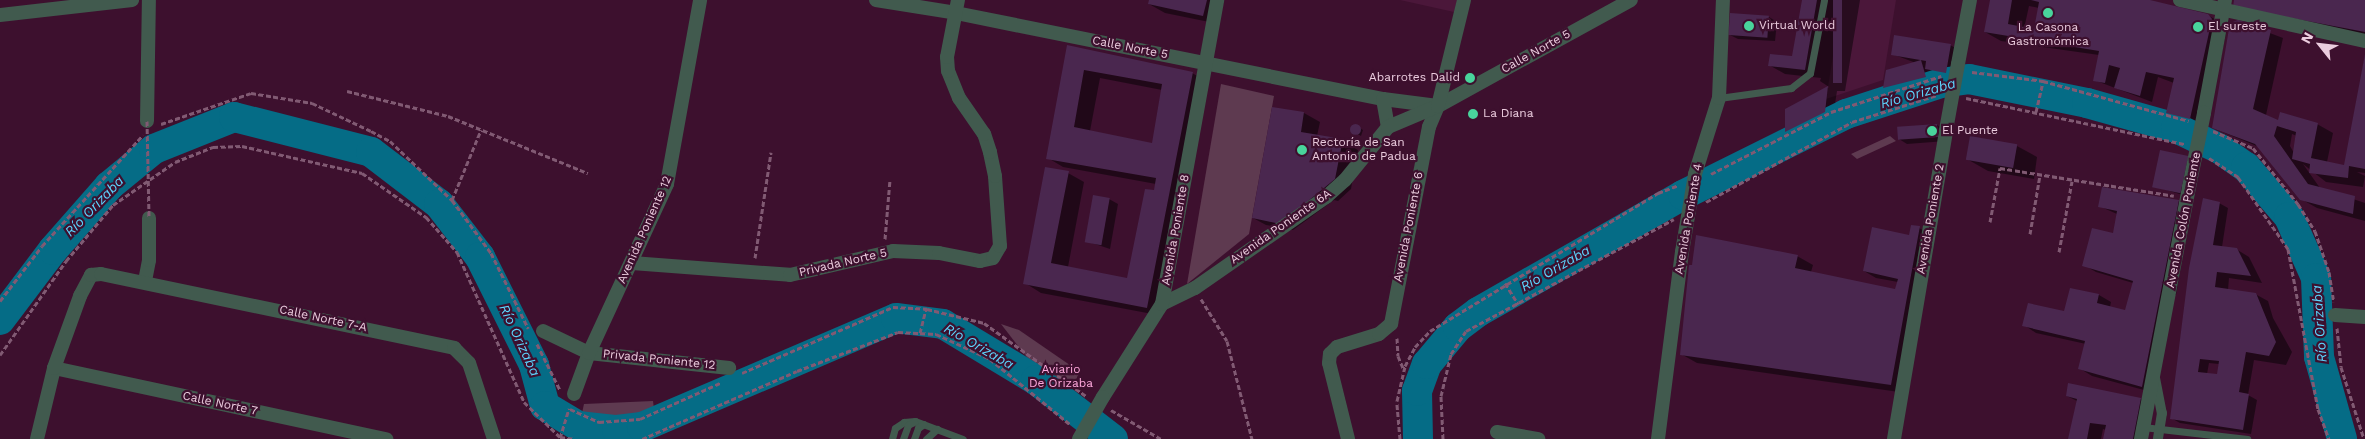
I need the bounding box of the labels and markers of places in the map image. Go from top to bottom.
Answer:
marker: La Casona Gastronómica [2042,7,2054,19]
place label: Virtual World [1759,19,1836,33]
marker: Virtual World [1743,20,1755,32]
place label: El sureste [2208,20,2267,34]
place label: La Casona Gastronómica [2007,21,2089,49]
marker: El sureste [2192,21,2204,33]
place label: Abarrotes Dalid [1369,71,1460,85]
marker: Abarrotes Dalid [1464,72,1476,84]
place label: La Diana [1483,107,1534,121]
marker: La Diana [1467,108,1479,120]
place label: El Puente [1942,124,1998,138]
marker: El Puente [1926,125,1938,137]
place label: Rectoría de San Antonio de Padua [1312,136,1416,164]
marker: Rectoría de San Antonio de Padua [1296,144,1308,156]

